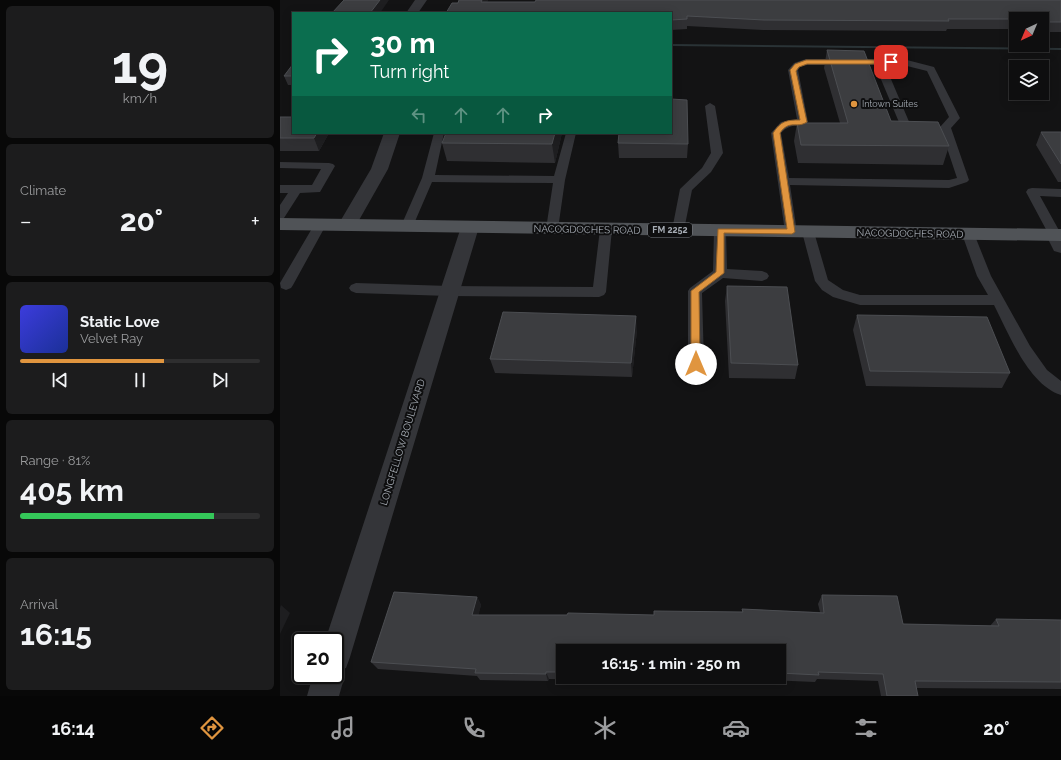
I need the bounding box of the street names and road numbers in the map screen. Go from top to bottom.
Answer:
street label: NACOGDOCHES ROAD [533,223,641,236]
road number: FM 2252 [648,223,692,237]
street label: NACOGDOCHES ROAD [856,227,964,240]
street label: LONGFELLOW BOULEVARD [378,378,427,507]

